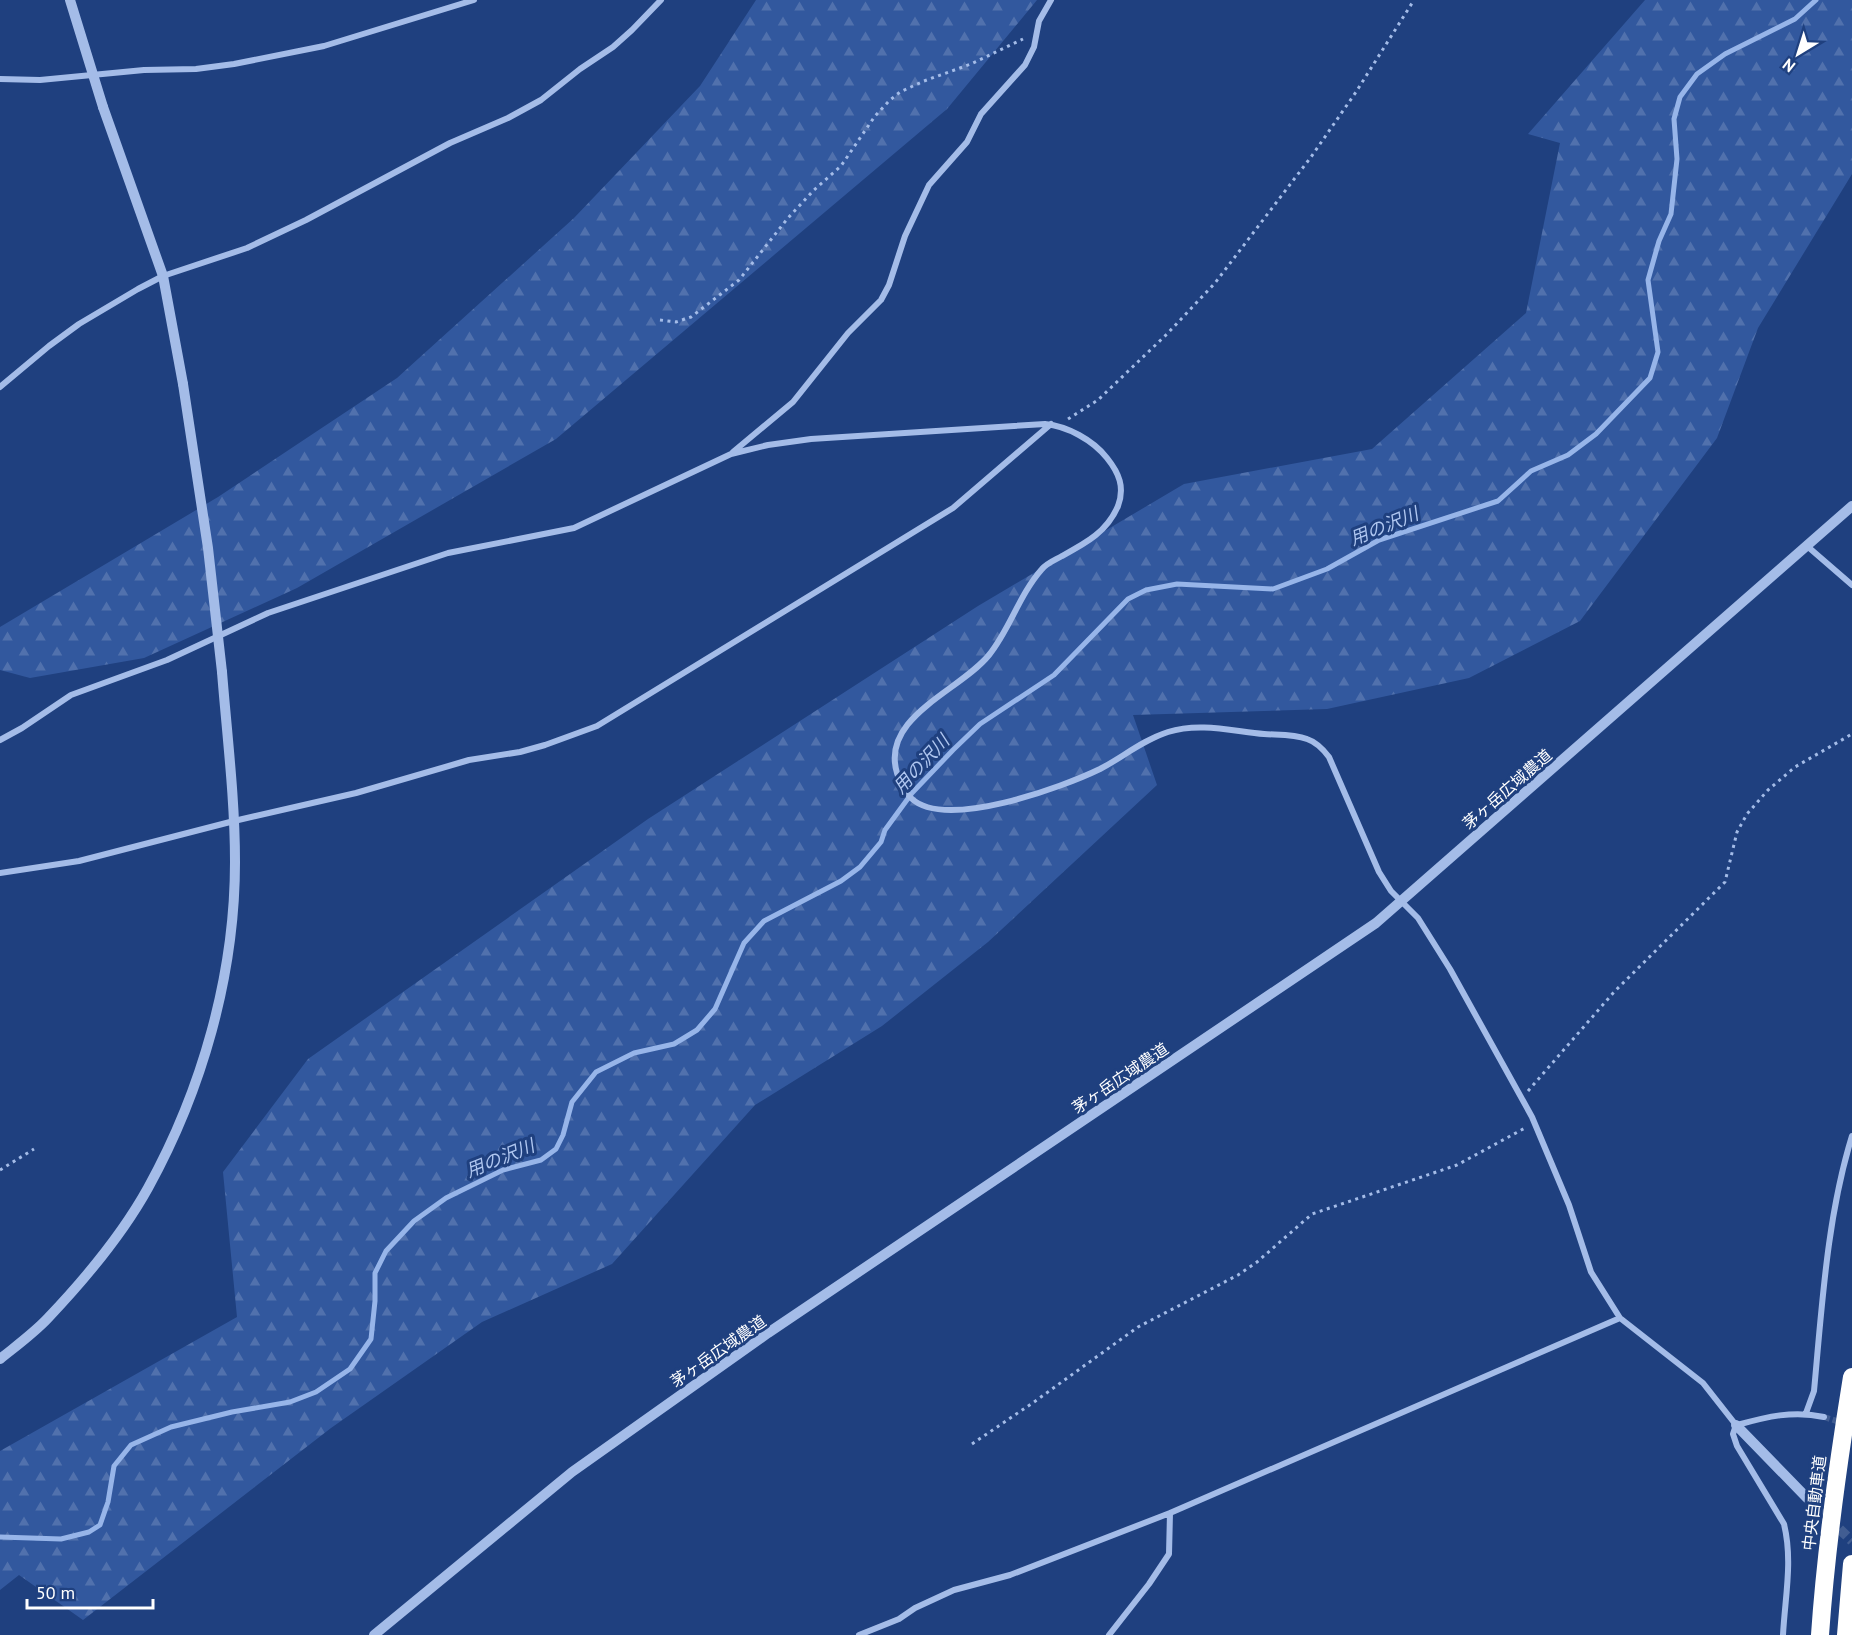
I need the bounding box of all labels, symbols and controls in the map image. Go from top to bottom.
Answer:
north arrow [1768,24,1828,84]
text: N [1778,55,1799,77]
water label: 用の沢川 [1346,501,1424,550]
water label: 用の沢川 [888,728,955,798]
street label: 茅ヶ岳広域農道 [1458,745,1556,833]
street label: 茅ヶ岳広域農道 [1068,1038,1172,1118]
water label: 用の沢川 [462,1133,540,1182]
street label: 茅ヶ岳広域農道 [666,1311,770,1391]
street label: 中央自動車道 [1798,1454,1830,1552]
scale bar [27,1572,153,1610]
text: 50 m [36,1581,75,1604]

